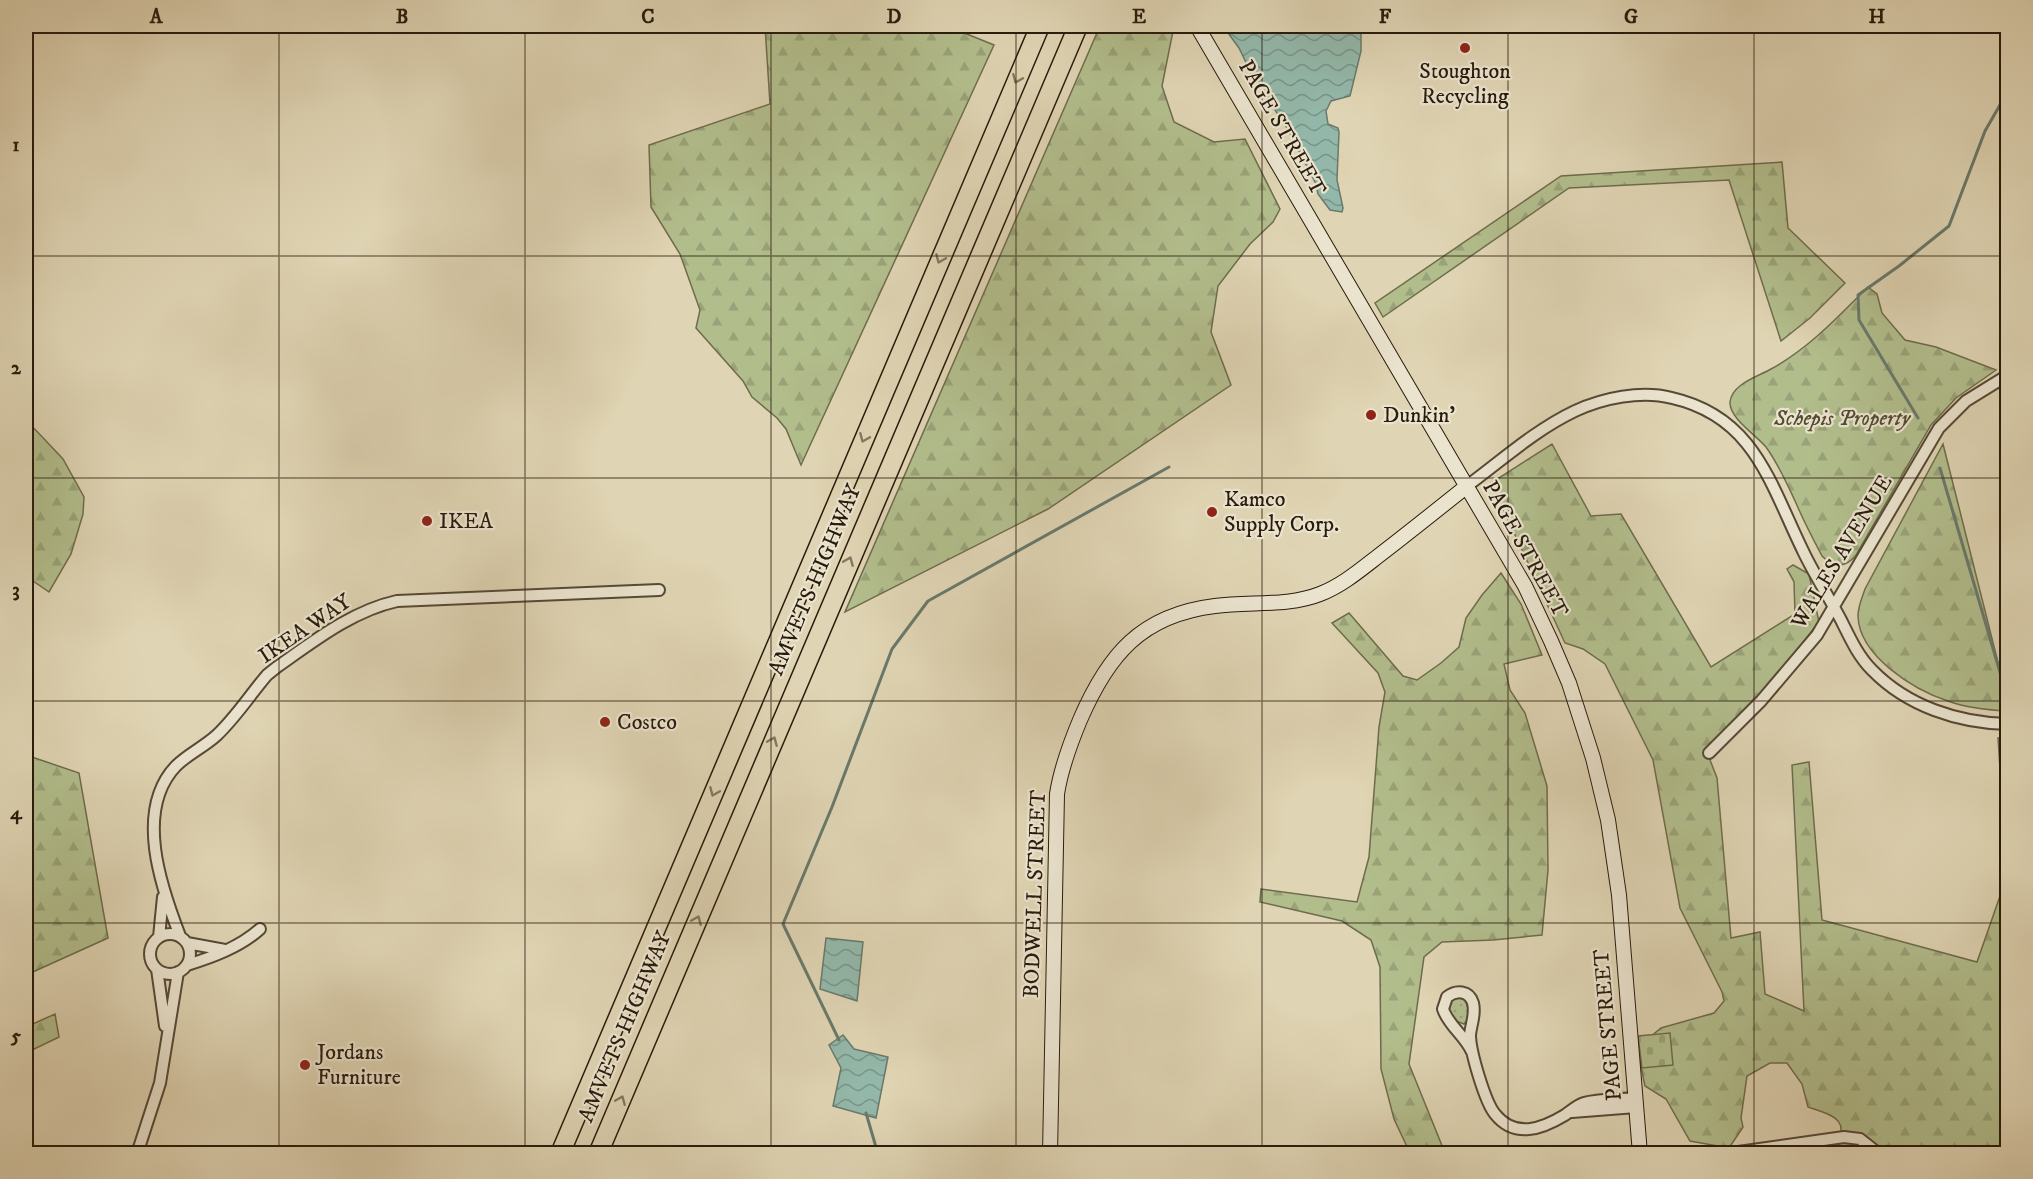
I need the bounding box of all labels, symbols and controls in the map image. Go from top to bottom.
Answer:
text: A [149,5,164,30]
text: B [396,5,408,30]
text: C [641,5,655,30]
text: D [887,5,902,30]
text: E [1132,5,1146,30]
text: F [1379,5,1392,30]
text: G [1624,5,1638,30]
text: H [1869,5,1886,30]
marker: Stoughton Recycling [1458,41,1472,55]
street label: PAGE STREET [1232,55,1332,201]
place label: Stoughton Recycling [1419,58,1511,110]
one-way arrow [1012,73,1024,84]
text: 1 [12,133,20,158]
one-way arrow [935,252,947,263]
text: 2 [11,356,22,381]
place label: Dunkin' [1383,402,1455,429]
park label: Schepis Property [1773,405,1911,432]
marker: Dunkin' [1364,408,1378,422]
one-way arrow [859,432,871,443]
street label: WALES AVENUE [1785,470,1899,635]
street label: PAGE STREET [1476,476,1574,622]
street label: AMVETS HIGHWAY [763,479,868,679]
place label: Kamco Supply Corp. [1224,486,1339,538]
marker: Kamco Supply Corp. [1205,505,1219,519]
place label: IKEA [439,508,494,535]
marker: IKEA [420,514,434,528]
one-way arrow [842,557,854,568]
text: 3 [12,578,20,603]
street label: IKEA WAY [254,588,357,670]
place label: Costco [617,709,677,736]
marker: Costco [598,715,612,729]
one-way arrow [766,736,778,747]
one-way arrow [709,785,721,796]
street label: BODWELL STREET [1018,789,1052,999]
text: 4 [10,801,23,826]
one-way arrow [690,916,702,927]
street label: AMVETS HIGHWAY [573,926,678,1126]
street label: PAGE STREET [1588,948,1628,1102]
text: 5 [10,1024,21,1049]
place label: Jordans Furniture [315,1039,401,1091]
marker: Jordans Furniture [298,1058,312,1072]
one-way arrow [613,1095,625,1106]

